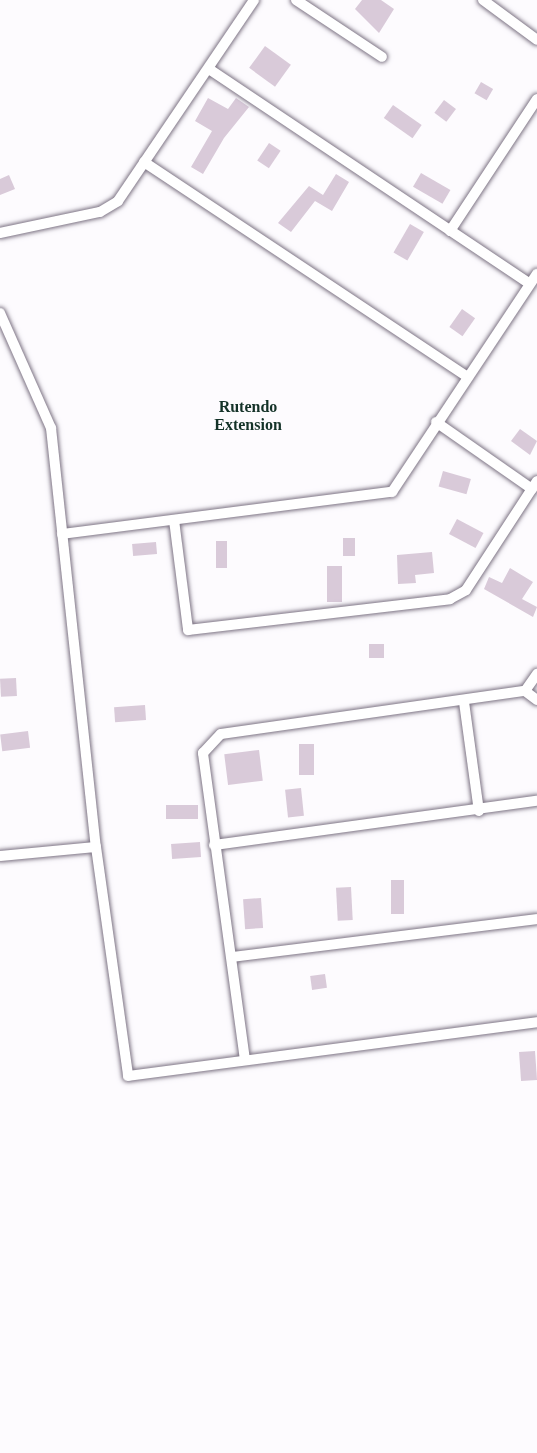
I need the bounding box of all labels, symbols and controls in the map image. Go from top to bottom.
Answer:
district label: Rutendo Extension [214,397,282,435]

